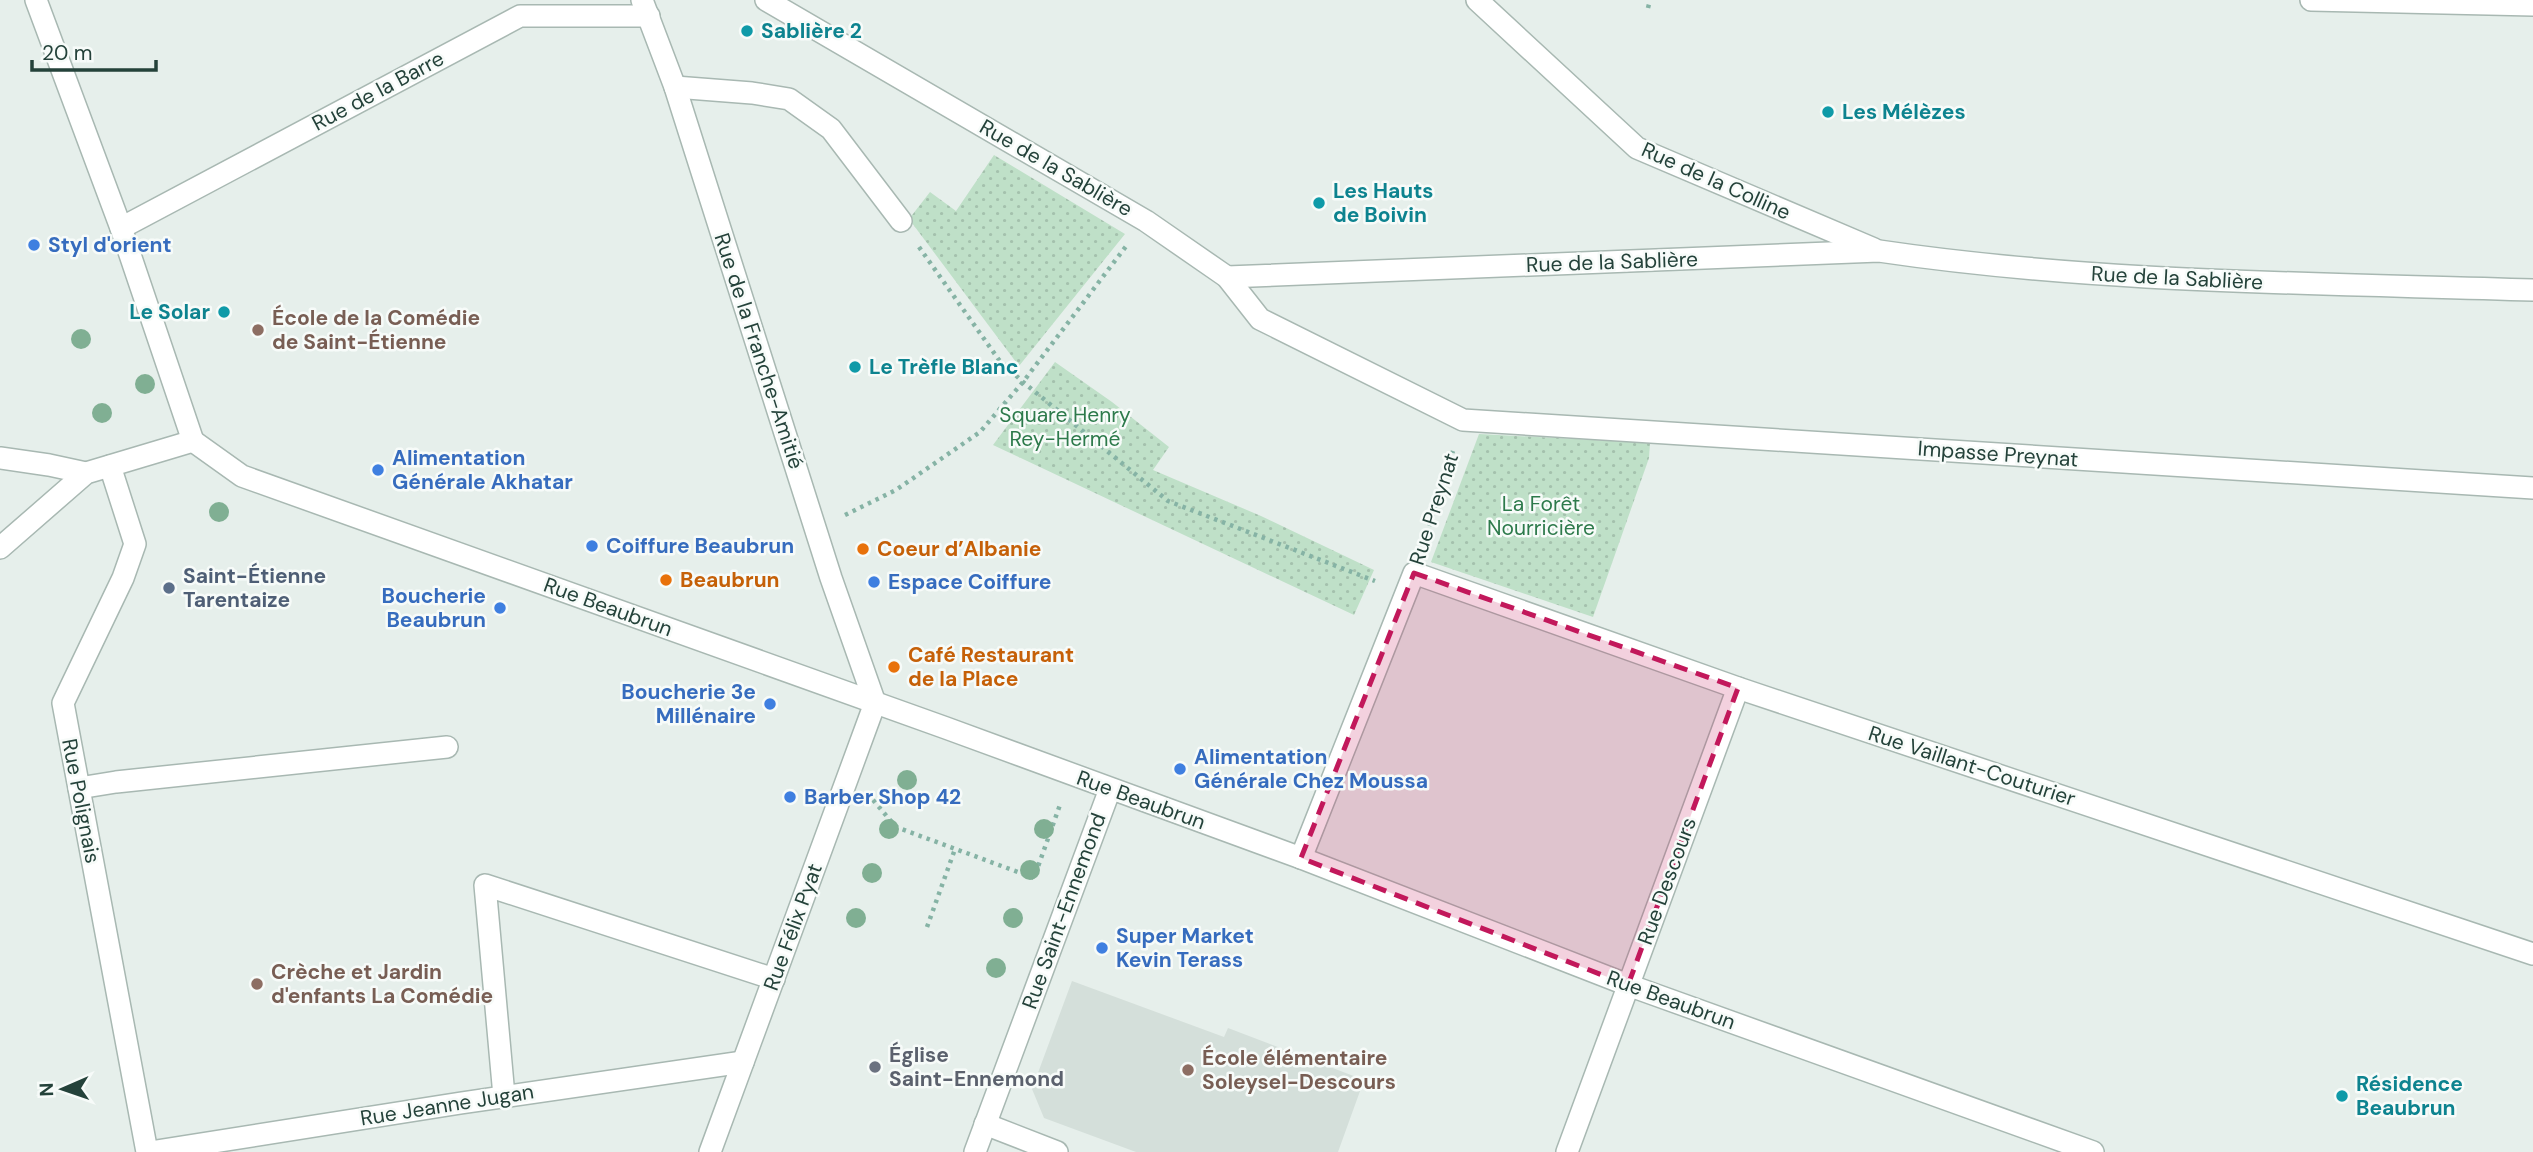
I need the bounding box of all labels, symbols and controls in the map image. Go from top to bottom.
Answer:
place label: Sablière 2 [761,17,862,45]
marker: Sablière 2 [739,23,755,39]
scale bar [32,28,156,72]
text: 20 m [42,39,93,67]
street label: Rue de la Barre [307,44,449,138]
place label: Les Mélèzes [1842,98,1966,126]
marker: Les Mélèzes [1820,104,1836,120]
street label: Rue de la Sablière [974,113,1138,223]
street label: Rue de la Colline [1637,136,1795,226]
place label: Les Hauts de Boivin [1333,177,1434,229]
marker: Les Hauts de Boivin [1311,195,1327,211]
street label: Rue de la Franche-Amitié [708,229,810,473]
place label: Styl d'orient [48,231,172,259]
marker: Styl d'orient [26,237,42,253]
street label: Rue de la Sablière [1526,245,1699,279]
street label: Rue de la Sablière [2090,260,2264,296]
place label: Le Solar [129,298,210,326]
marker: Le Solar [216,304,232,320]
place label: École de la Comédie de Saint-Étienne [272,304,480,356]
marker: École de la Comédie de Saint-Étienne [250,322,266,338]
place label: Le Trèfle Blanc [869,353,1018,381]
marker: Le Trèfle Blanc [847,359,863,375]
park label: Square Henry Rey-Hermé [999,401,1131,453]
street label: Impasse Preynat [1917,434,2079,474]
place label: Alimentation Générale Akhatar [392,444,573,496]
street label: Rue Preynat [1403,449,1465,569]
marker: Alimentation Générale Akhatar [370,462,386,478]
park label: La Forêt Nourricière [1487,490,1595,542]
place label: Coiffure Beaubrun [606,532,794,560]
place label: Coeur d’Albanie [877,535,1041,563]
marker: Coiffure Beaubrun [584,538,600,554]
marker: Coeur d’Albanie [855,541,871,557]
place label: Saint-Étienne Tarentaize [183,562,326,614]
place label: Beaubrun [680,566,780,594]
place label: Espace Coiffure [888,568,1051,596]
street label: Rue Beaubrun [540,571,676,643]
marker: Beaubrun [658,572,674,588]
marker: Espace Coiffure [866,574,882,590]
marker: Saint-Étienne Tarentaize [161,580,177,596]
place label: Boucherie Beaubrun [382,582,486,634]
marker: Boucherie Beaubrun [492,600,508,616]
place label: Café Restaurant de la Place [908,641,1074,693]
marker: Café Restaurant de la Place [886,659,902,675]
place label: Boucherie 3e Millénaire [621,678,756,730]
marker: Boucherie 3e Millénaire [762,696,778,712]
street label: Rue Vaillant-Couturier [1865,719,2079,813]
street label: Rue Polignais [55,736,107,866]
place label: Alimentation Générale Chez Moussa [1194,743,1428,795]
marker: Alimentation Générale Chez Moussa [1172,761,1188,777]
street label: Rue Beaubrun [1073,764,1209,836]
place label: Barber Shop 42 [804,783,961,811]
marker: Barber Shop 42 [782,789,798,805]
street label: Rue Saint-Ennemond [1016,809,1112,1013]
street label: Rue Descours [1631,813,1703,949]
street label: Rue Félix Pyat [757,860,829,994]
place label: Super Market Kevin Terass [1116,922,1254,974]
marker: Super Market Kevin Terass [1094,940,1110,956]
place label: Crèche et Jardin d'enfants La Comédie [271,958,493,1010]
street label: Rue Beaubrun [1603,964,1739,1036]
marker: Crèche et Jardin d'enfants La Comédie [249,976,265,992]
place label: Église Saint-Ennemond [889,1041,1064,1093]
place label: École élémentaire Soleysel-Descours [1202,1044,1396,1096]
north arrow [28,1054,98,1124]
marker: Église Saint-Ennemond [867,1059,883,1075]
marker: École élémentaire Soleysel-Descours [1180,1062,1196,1078]
place label: Résidence Beaubrun [2356,1070,2463,1122]
street label: Rue Jeanne Jugan [358,1077,536,1133]
text: N [34,1082,59,1097]
marker: Résidence Beaubrun [2334,1088,2350,1104]

